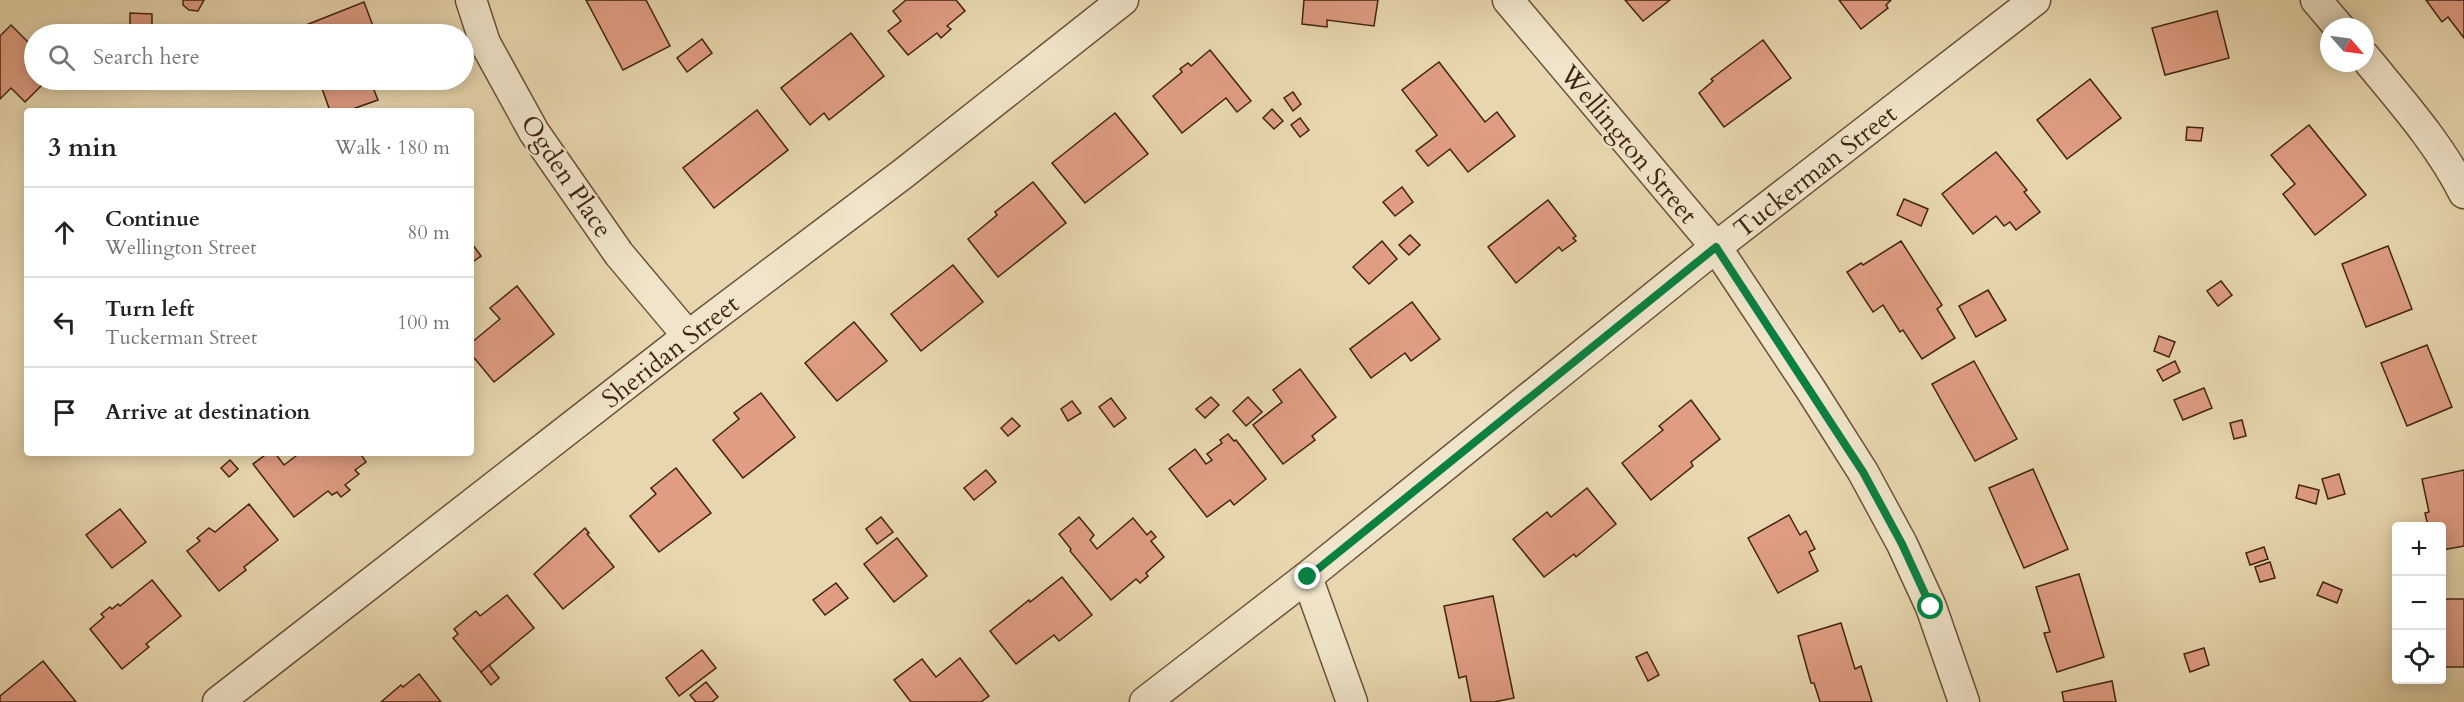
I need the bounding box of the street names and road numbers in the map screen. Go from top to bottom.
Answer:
street label: Wellington Street [1551,57,1705,231]
street label: Tuckerman Street [1727,97,1904,246]
street label: Ogden Place [513,108,621,245]
street label: Sheridan Street [594,287,746,416]

